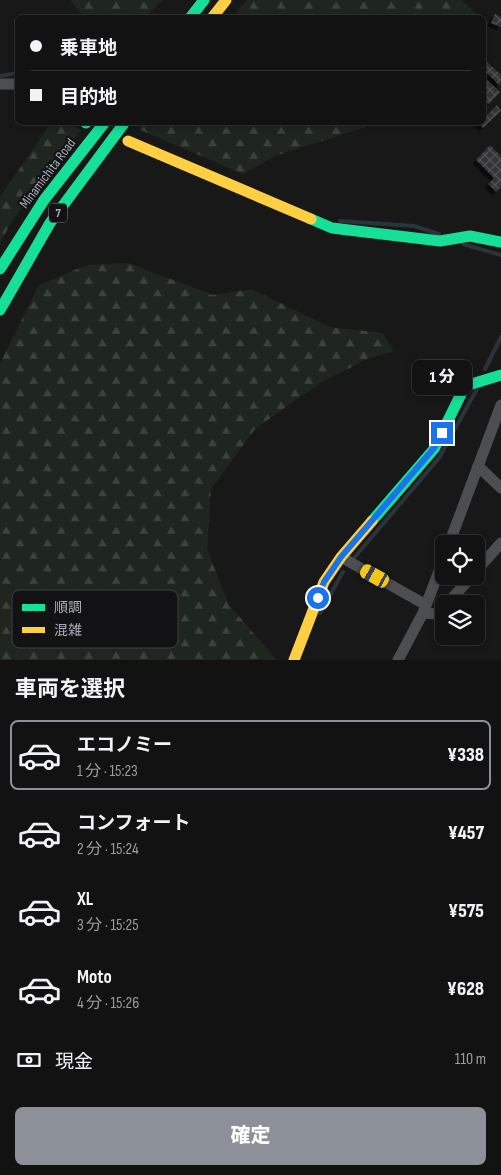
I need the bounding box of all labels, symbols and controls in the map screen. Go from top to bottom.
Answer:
text: 乗車地 [60,37,117,60]
text: 目的地 [60,86,117,109]
street label: Minamichita Road [16,135,79,212]
road number: 7 [49,204,67,222]
callout: 1 分 [412,360,472,396]
text: 1 分 [429,368,455,387]
route end [431,422,453,444]
map controls [435,535,485,645]
button: locate [435,535,485,585]
car [358,562,391,590]
route start [307,587,329,609]
legend [12,590,178,648]
button: layers [435,595,485,645]
text: 順調 [54,599,82,616]
text: 混雑 [54,622,82,639]
text: 車両を選択 [15,676,125,703]
icon: car [17,733,62,778]
text: エコノミー [77,734,172,757]
text: ¥338 [447,744,484,767]
text: 1 分 · 15:23 [77,762,138,781]
icon: car [17,811,62,856]
text: コンフォート [77,812,190,835]
text: ¥457 [448,822,484,845]
text: 2 分 · 15:24 [77,840,139,859]
text: XL [77,888,93,911]
icon: car [17,889,62,934]
text: ¥575 [448,900,484,923]
text: 3 分 · 15:25 [77,916,139,935]
text: Moto [77,966,112,989]
icon: car [17,967,62,1012]
text: ¥628 [447,978,484,1001]
text: 4 分 · 15:26 [77,994,139,1013]
icon: cash [15,1046,43,1074]
text: 110 m [455,1050,486,1069]
text: 現金 [55,1051,93,1074]
button: 確定 [15,1107,486,1165]

